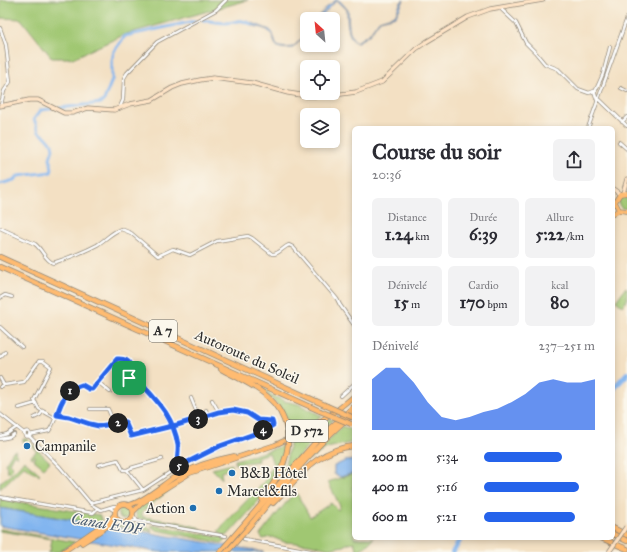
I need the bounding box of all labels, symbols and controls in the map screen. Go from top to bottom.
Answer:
north arrow [300,12,340,52]
map controls [300,12,340,148]
button: locate [300,60,340,100]
button: layers [300,108,340,148]
text: Course du soir [372,138,501,165]
button: share [553,139,595,181]
text: 20:36 [372,167,401,183]
text: Distance [387,211,427,224]
text: Durée [470,211,497,224]
text: Allure [546,211,574,224]
text: 1.24 [385,224,413,245]
text: 6:39 [469,224,498,245]
text: 5:22 [536,224,564,245]
text: km [413,230,430,243]
text: /km [564,230,584,243]
text: Dénivelé [387,279,427,292]
text: Cardio [468,279,499,292]
text: kcal [551,279,568,292]
text: 15 [394,292,409,313]
text: 170 [459,292,485,313]
text: 80 [550,292,569,313]
text: m [409,298,420,311]
text: bpm [485,298,508,311]
road number: A 7 [149,320,177,342]
street label: Autoroute du Soleil [191,326,302,388]
text: Dénivelé [372,338,419,354]
text: 237–251 m [538,338,595,354]
pin [112,361,146,395]
icon: arrive [118,367,140,389]
pin: 1 [60,381,80,401]
text: 1 [68,384,72,397]
pin: 3 [188,409,208,429]
text: 3 [196,412,200,425]
pin: 2 [108,413,128,433]
text: 2 [115,416,121,429]
pin: 4 [253,420,273,440]
road number: D 572 [286,420,328,442]
text: 4 [260,423,266,436]
place label: Campanile [35,438,96,455]
marker: Campanile [22,441,32,451]
text: 200 m [372,449,407,465]
text: 5:34 [436,449,458,465]
pin: 5 [169,456,189,476]
text: 5 [176,459,182,472]
place label: B&B Hôtel [240,465,307,482]
marker: B&B Hôtel [227,468,237,478]
text: 400 m [372,479,408,495]
text: 5:16 [436,479,457,495]
place label: Marcel&fils [227,483,297,500]
marker: Marcel&fils [214,486,224,496]
place label: Action [145,500,185,517]
marker: Action [188,503,198,513]
water label: Canal EDF [70,509,146,539]
text: 600 m [372,509,408,525]
text: 5:21 [436,509,457,525]

